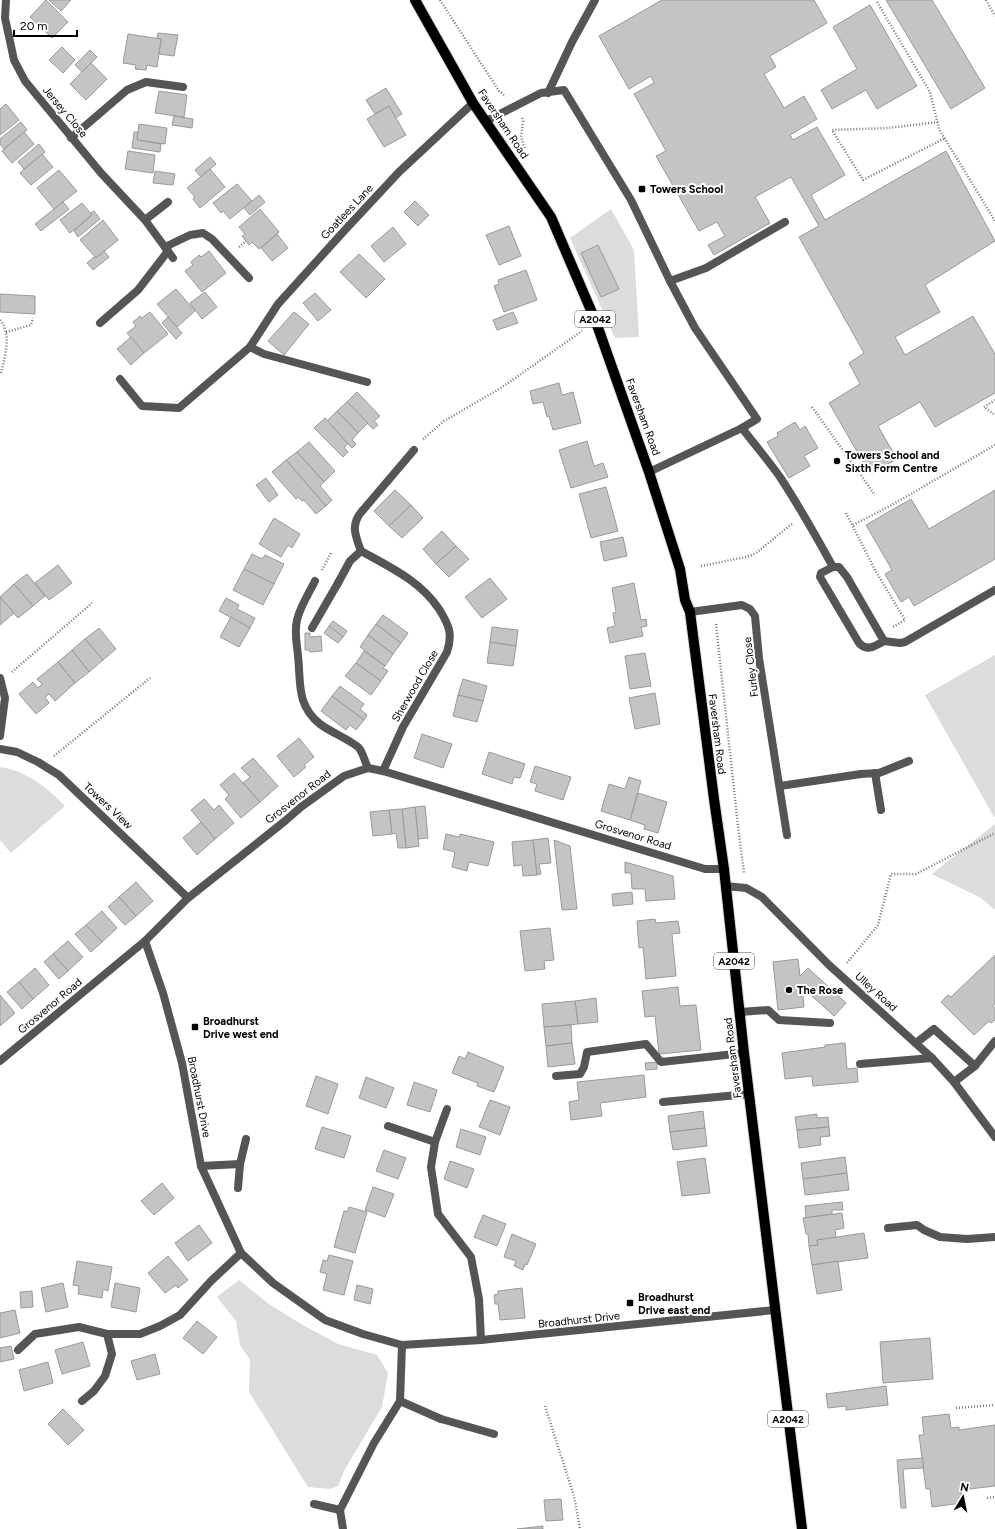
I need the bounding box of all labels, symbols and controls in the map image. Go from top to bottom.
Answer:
scale bar [14,12,77,38]
text: 20 m [20,19,48,33]
street label: Jersey Close [40,84,90,140]
street label: Faversham Road [475,87,531,161]
street label: Goatlees Lane [318,182,376,242]
place label: Towers School [650,183,724,196]
marker: Towers School [637,184,647,194]
road number: A2042 [575,311,615,327]
street label: Faversham Road [623,377,663,457]
place label: Towers School and Sixth Form Centre [845,449,940,475]
marker: Towers School and Sixth Form Centre [832,456,842,466]
street label: Furley Close [741,636,761,698]
street label: Sherwood Close [389,648,441,724]
street label: Faversham Road [706,693,728,775]
street label: Grosvenor Road [263,767,333,827]
street label: Towers View [81,780,136,832]
street label: Grosvenor Road [593,817,673,853]
road number: A2042 [714,953,754,969]
street label: Ulley Road [852,970,900,1014]
street label: Grosvenor Road [15,975,85,1037]
place label: The Rose [797,984,843,997]
marker: The Rose [784,985,794,995]
place label: Broadhurst Drive west end [203,1015,279,1041]
street label: Faversham Road [722,1017,744,1099]
marker: Broadhurst Drive west end [190,1022,200,1032]
street label: Broadhurst Drive [185,1055,213,1139]
place label: Broadhurst Drive east end [638,1291,710,1317]
marker: Broadhurst Drive east end [625,1298,635,1308]
street label: Broadhurst Drive [537,1309,621,1331]
road number: A2042 [768,1411,808,1427]
north arrow [943,1477,983,1517]
text: N [959,1481,970,1495]

